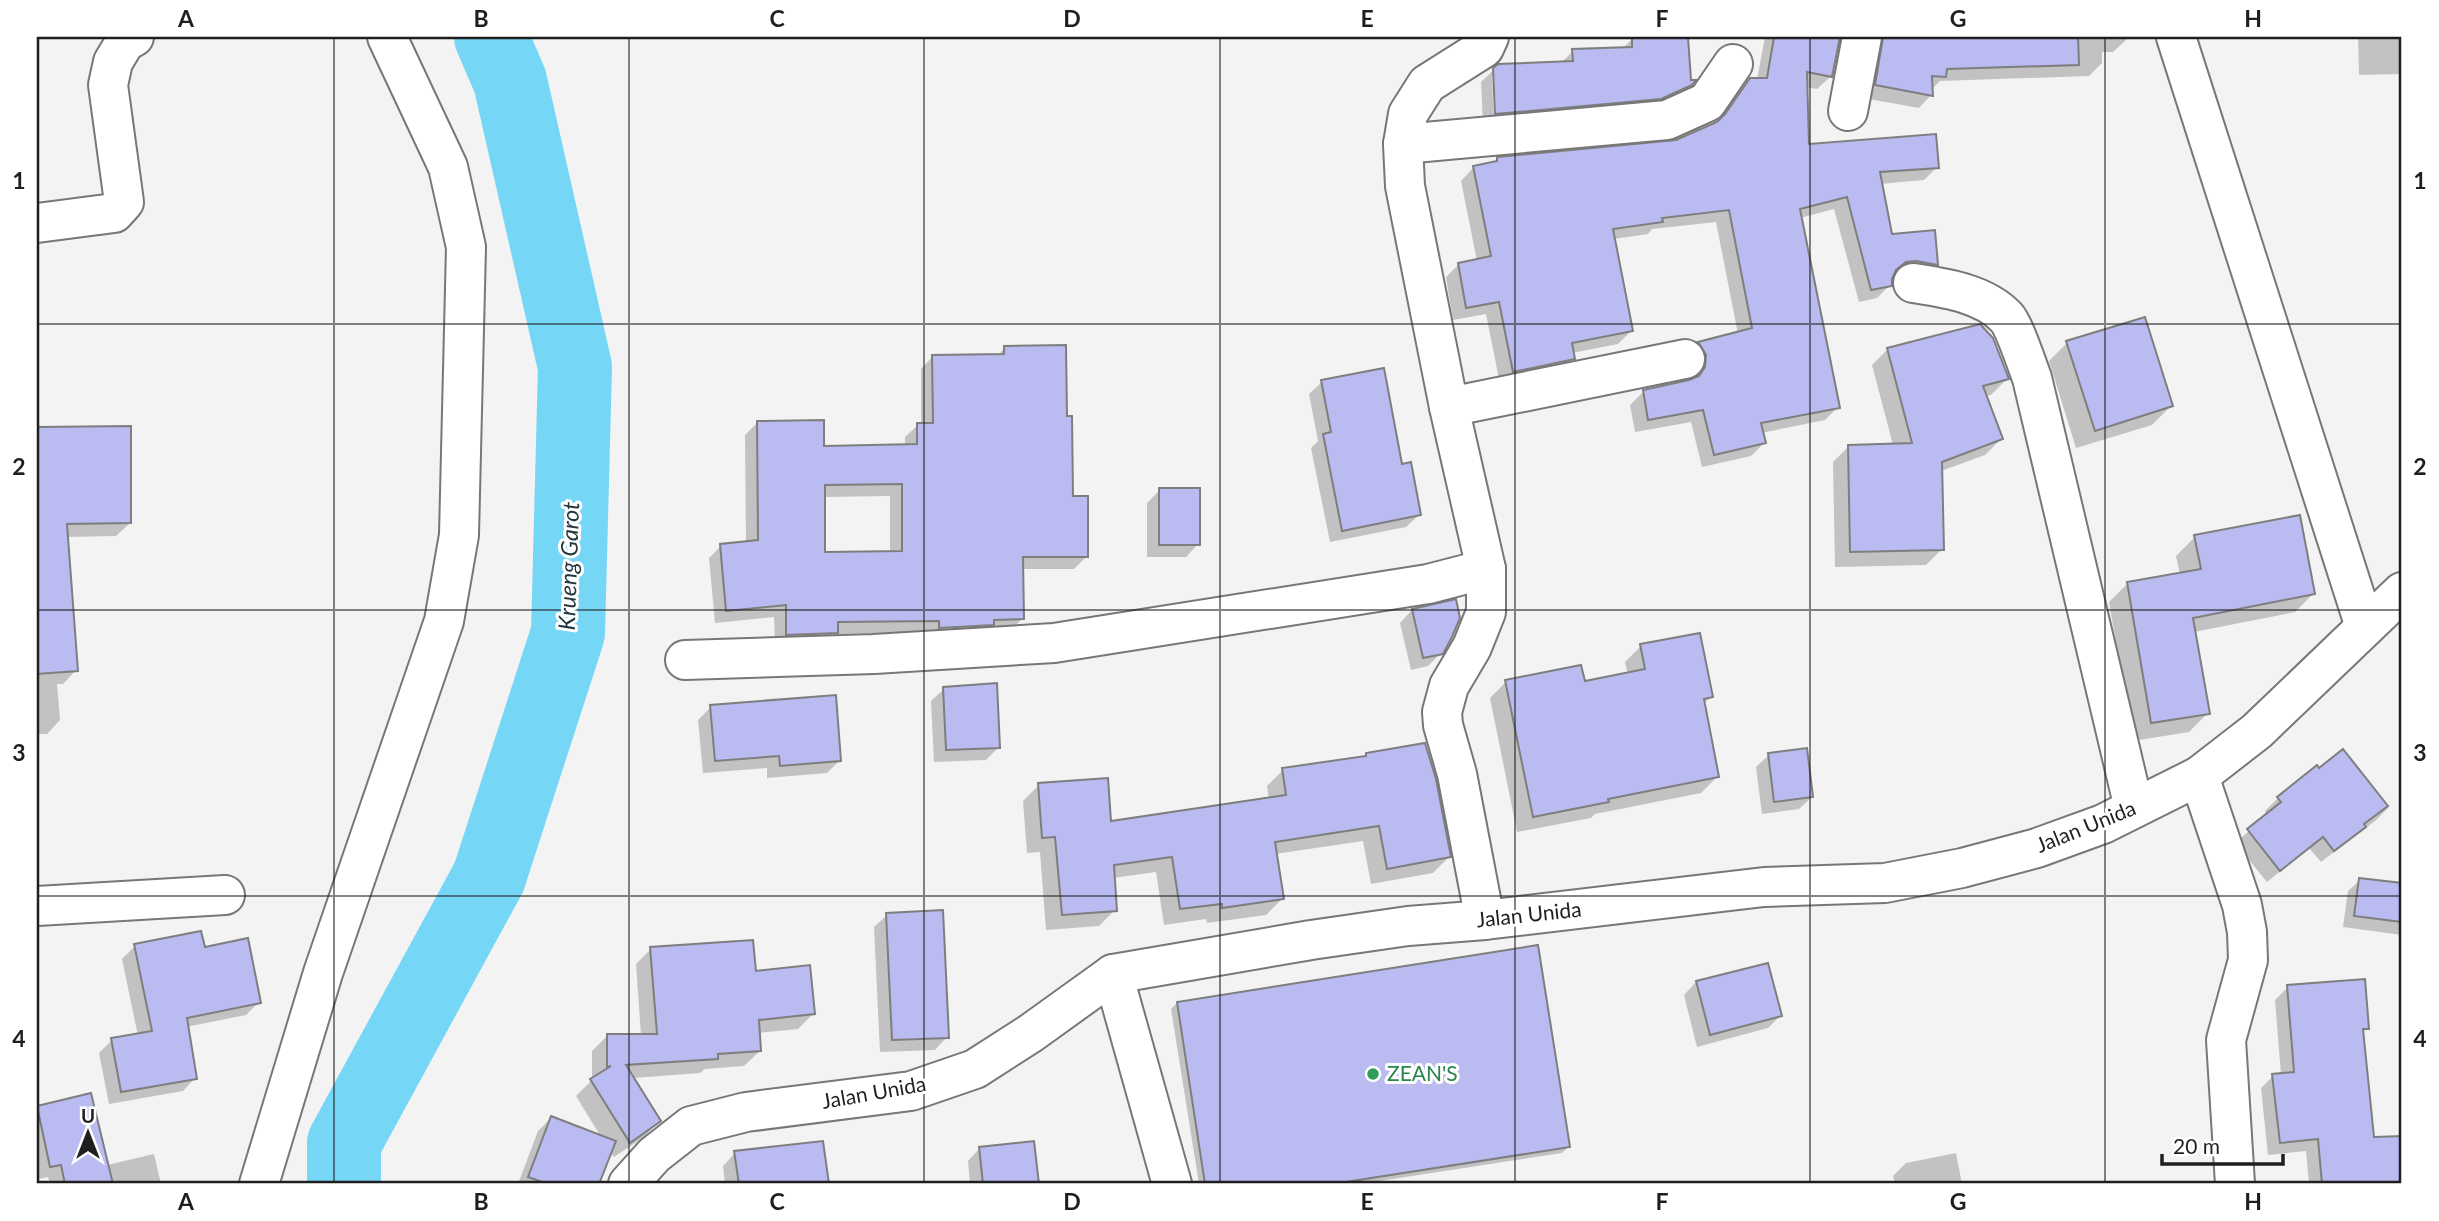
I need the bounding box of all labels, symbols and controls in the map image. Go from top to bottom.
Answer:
text: A [177,4,195,32]
text: B [473,4,489,32]
text: C [769,4,785,32]
text: D [1063,4,1081,32]
text: E [1360,4,1374,32]
text: F [1655,4,1669,32]
text: G [1950,4,1966,32]
text: H [2244,4,2262,32]
text: 1 [12,166,26,194]
text: 1 [2413,166,2427,194]
text: 2 [12,452,26,480]
text: 2 [2413,452,2427,480]
water label: Krueng Garot [552,501,584,631]
text: 3 [12,738,26,766]
text: 3 [2413,738,2427,766]
street label: Jalan Unida [2032,794,2139,857]
street label: Jalan Unida [1475,896,1583,931]
text: 4 [12,1024,26,1052]
text: 4 [2413,1024,2427,1052]
place label: ZEAN'S [1387,1060,1458,1085]
marker: ZEAN'S [1365,1066,1381,1082]
street label: Jalan Unida [820,1070,928,1113]
north arrow [52,1098,122,1168]
text: U [81,1104,95,1127]
scale bar [2162,1123,2283,1167]
text: 20 m [2173,1133,2220,1158]
text: A [177,1187,195,1215]
text: B [473,1187,489,1215]
text: C [769,1187,785,1215]
text: D [1063,1187,1081,1215]
text: E [1360,1187,1374,1215]
text: F [1655,1187,1669,1215]
text: G [1950,1187,1966,1215]
text: H [2244,1187,2262,1215]

